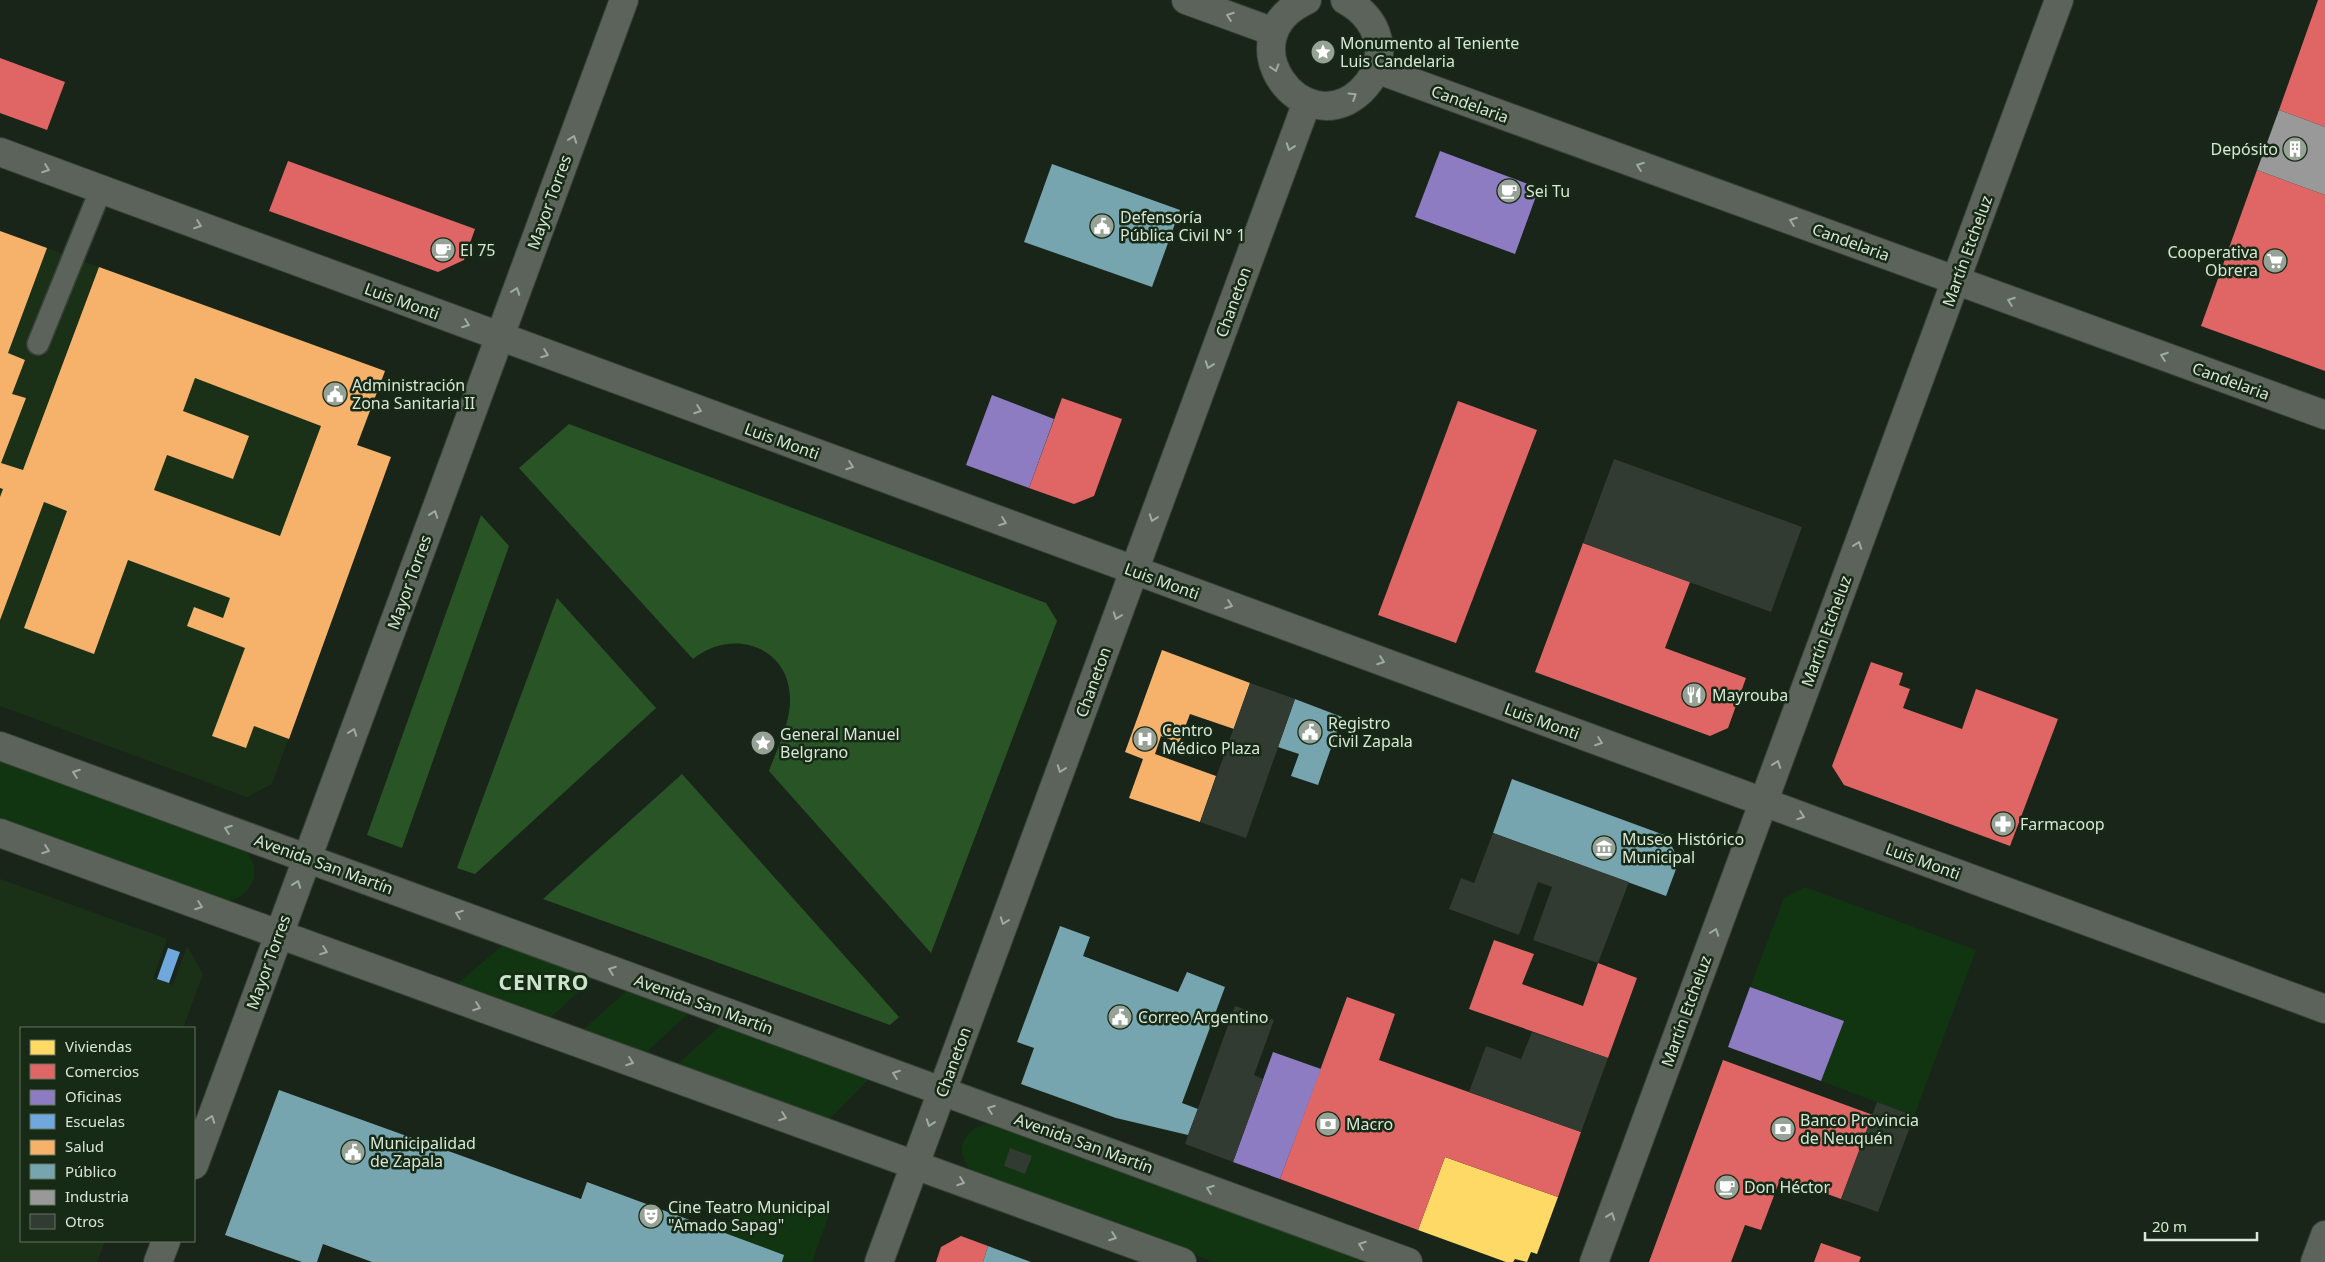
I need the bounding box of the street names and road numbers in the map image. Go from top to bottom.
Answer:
street label: Candelaria [1428,80,1512,128]
street label: Mayor Torres [522,152,576,252]
street label: Martín Etcheluz [1937,192,1997,310]
street label: Candelaria [1809,218,1893,266]
street label: Chaneton [1210,264,1256,340]
street label: Luis Monti [361,277,443,325]
street label: Candelaria [2189,357,2273,405]
street label: Luis Monti [741,417,823,465]
street label: Mayor Torres [382,532,436,632]
street label: Luis Monti [1121,557,1203,605]
street label: Martín Etcheluz [1796,572,1856,690]
street label: Chaneton [1070,644,1116,720]
street label: Luis Monti [1501,697,1583,745]
street label: Avenida San Martín [252,829,396,899]
street label: Luis Monti [1882,837,1964,885]
street label: Mayor Torres [241,912,295,1012]
street label: Martín Etcheluz [1656,952,1716,1070]
street label: Avenida San Martín [632,969,776,1039]
street label: Chaneton [930,1024,976,1100]
street label: Avenida San Martín [1012,1108,1156,1178]

